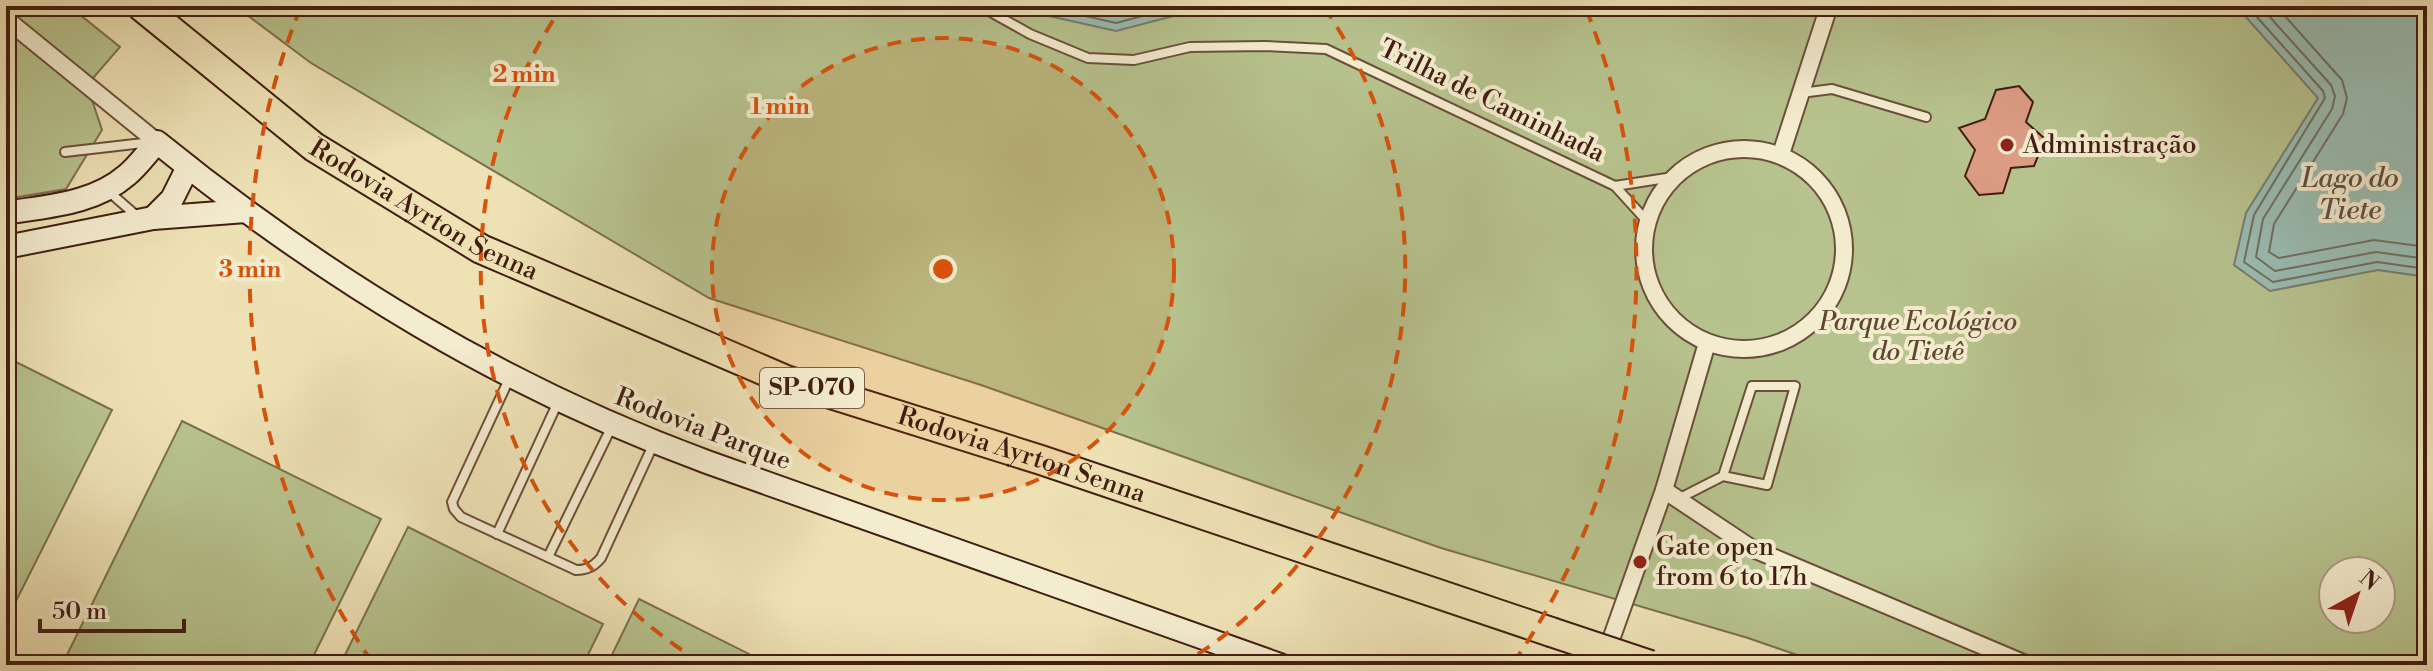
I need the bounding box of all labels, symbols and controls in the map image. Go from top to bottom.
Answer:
street label: Trilha de Caminhada [1374,32,1611,170]
text: 2 min [492,60,556,90]
text: 1 min [750,92,810,122]
place label: Administração [2022,129,2197,161]
street label: Rodovia Ayrton Senna [303,132,544,288]
marker: Administração [1998,136,2016,154]
water label: Lago do Tiete [2300,161,2399,228]
text: 3 min [219,255,282,285]
centre of rings [929,255,957,283]
park label: Parque Ecológico do Tietê [1818,306,2017,368]
road number: SP-070 [760,368,864,408]
street label: Rodovia Parque [610,381,796,477]
street label: Rodovia Ayrton Senna [894,400,1151,510]
place label: Gate open from 6 to 17h [1656,531,1808,593]
marker: Gate open from 6 to 17h [1631,553,1649,571]
north arrow [2317,555,2397,635]
text: N [2354,565,2385,597]
scale bar [40,583,184,633]
text: 50 m [52,597,107,627]

